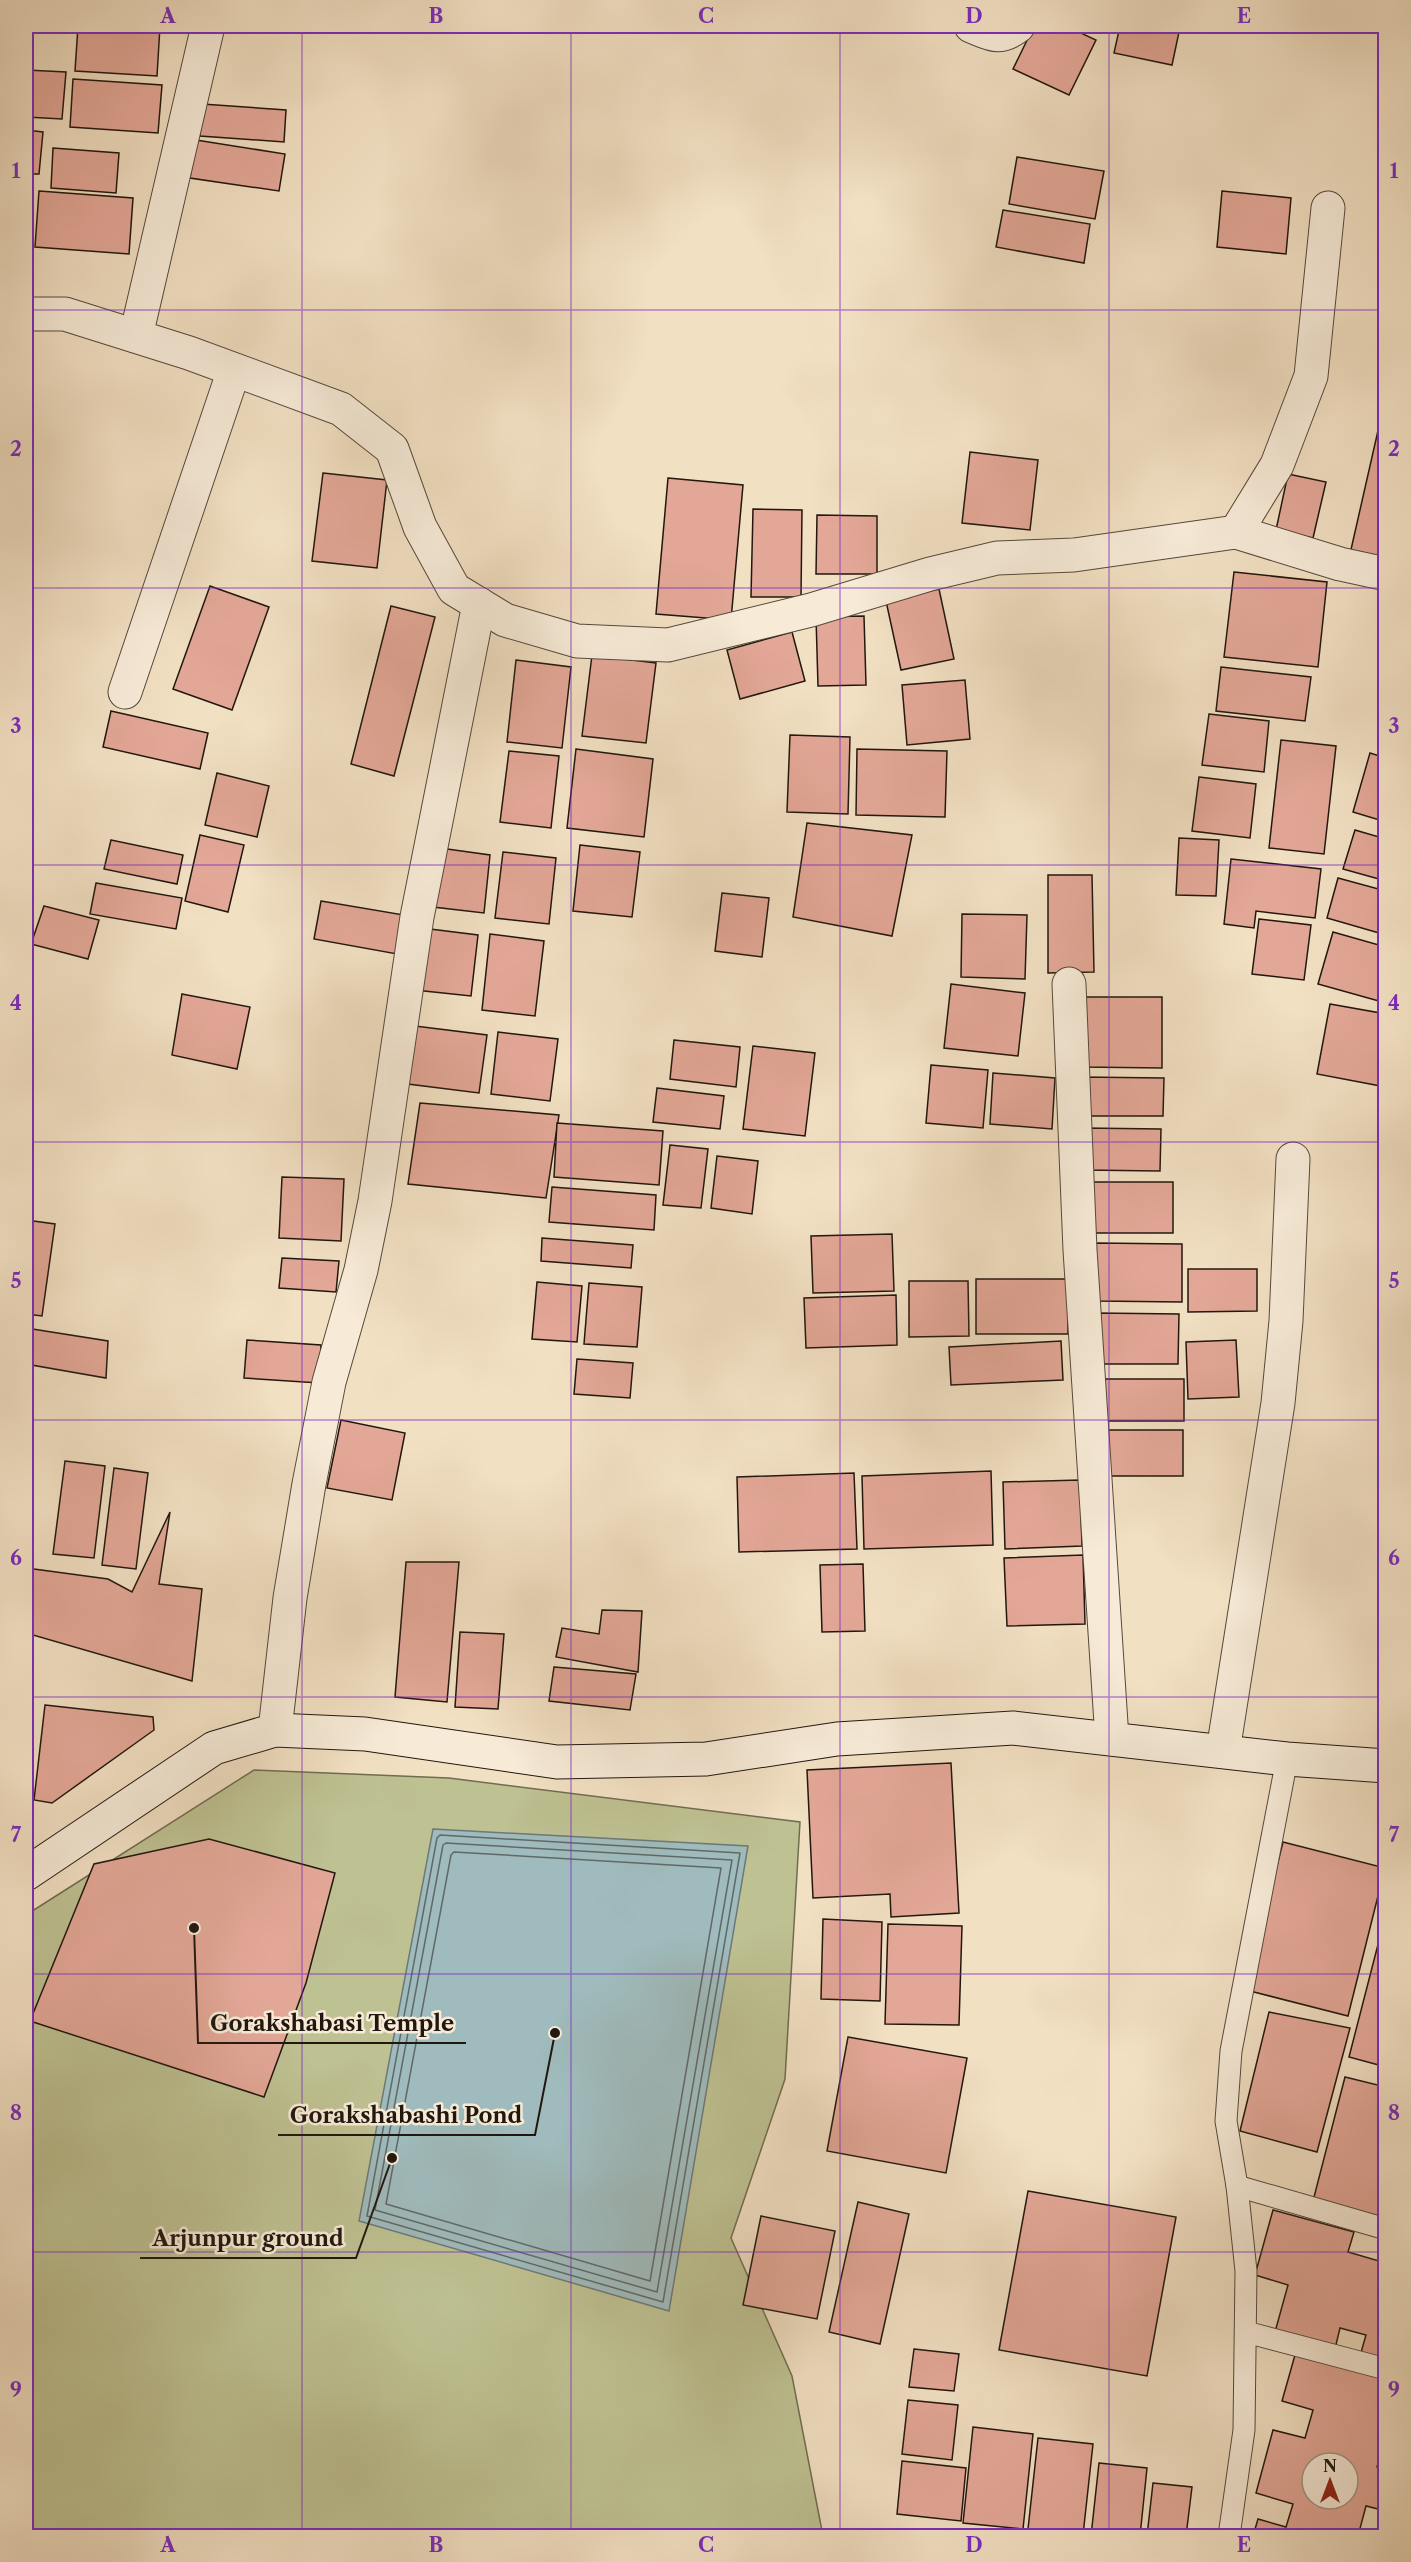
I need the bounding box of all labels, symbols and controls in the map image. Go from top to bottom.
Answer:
text: A [159,4,176,28]
text: B [429,4,444,28]
text: C [698,4,714,28]
text: D [965,4,983,28]
text: E [1237,4,1251,28]
text: 1 [12,159,21,183]
text: 1 [1390,159,1399,183]
text: 2 [10,437,22,461]
text: 2 [1388,437,1400,461]
text: 3 [10,714,22,738]
text: 3 [1388,714,1400,738]
text: 4 [10,991,22,1015]
text: 4 [1388,991,1400,1015]
text: 5 [10,1269,22,1293]
text: 5 [1388,1269,1400,1293]
text: 6 [10,1546,22,1570]
text: 6 [1388,1546,1400,1570]
text: 7 [11,1823,22,1847]
text: 7 [1389,1823,1400,1847]
callout: Gorakshabasi Temple [198,2003,466,2043]
text: Gorakshabasi Temple [210,2010,454,2037]
callout: Gorakshabashi Pond [278,2095,535,2135]
text: 8 [10,2101,22,2125]
text: 8 [1388,2101,1400,2125]
text: Gorakshabashi Pond [290,2102,523,2129]
callout: Arjunpur ground [140,2218,356,2258]
text: Arjunpur ground [151,2225,344,2252]
text: 9 [10,2378,22,2402]
text: 9 [1388,2378,1400,2402]
north arrow [1300,2451,1360,2511]
text: N [1323,2456,1337,2476]
text: A [159,2533,176,2557]
text: B [429,2533,444,2557]
text: C [698,2533,714,2557]
text: D [965,2533,983,2557]
text: E [1237,2533,1251,2557]

